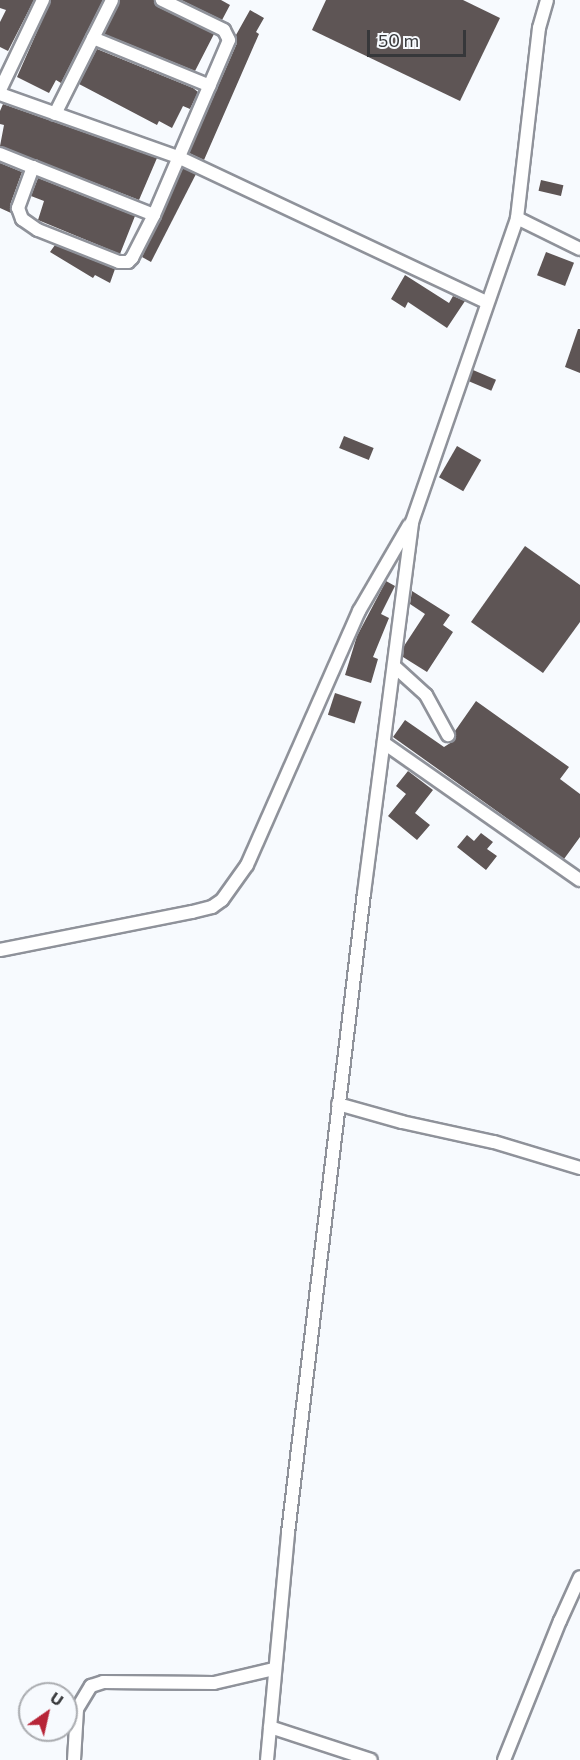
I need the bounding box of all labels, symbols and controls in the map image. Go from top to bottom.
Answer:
scale bar [370,18,469,56]
text: 50 m [378,29,419,51]
north arrow [18,1682,78,1742]
text: U [47,1687,67,1709]

